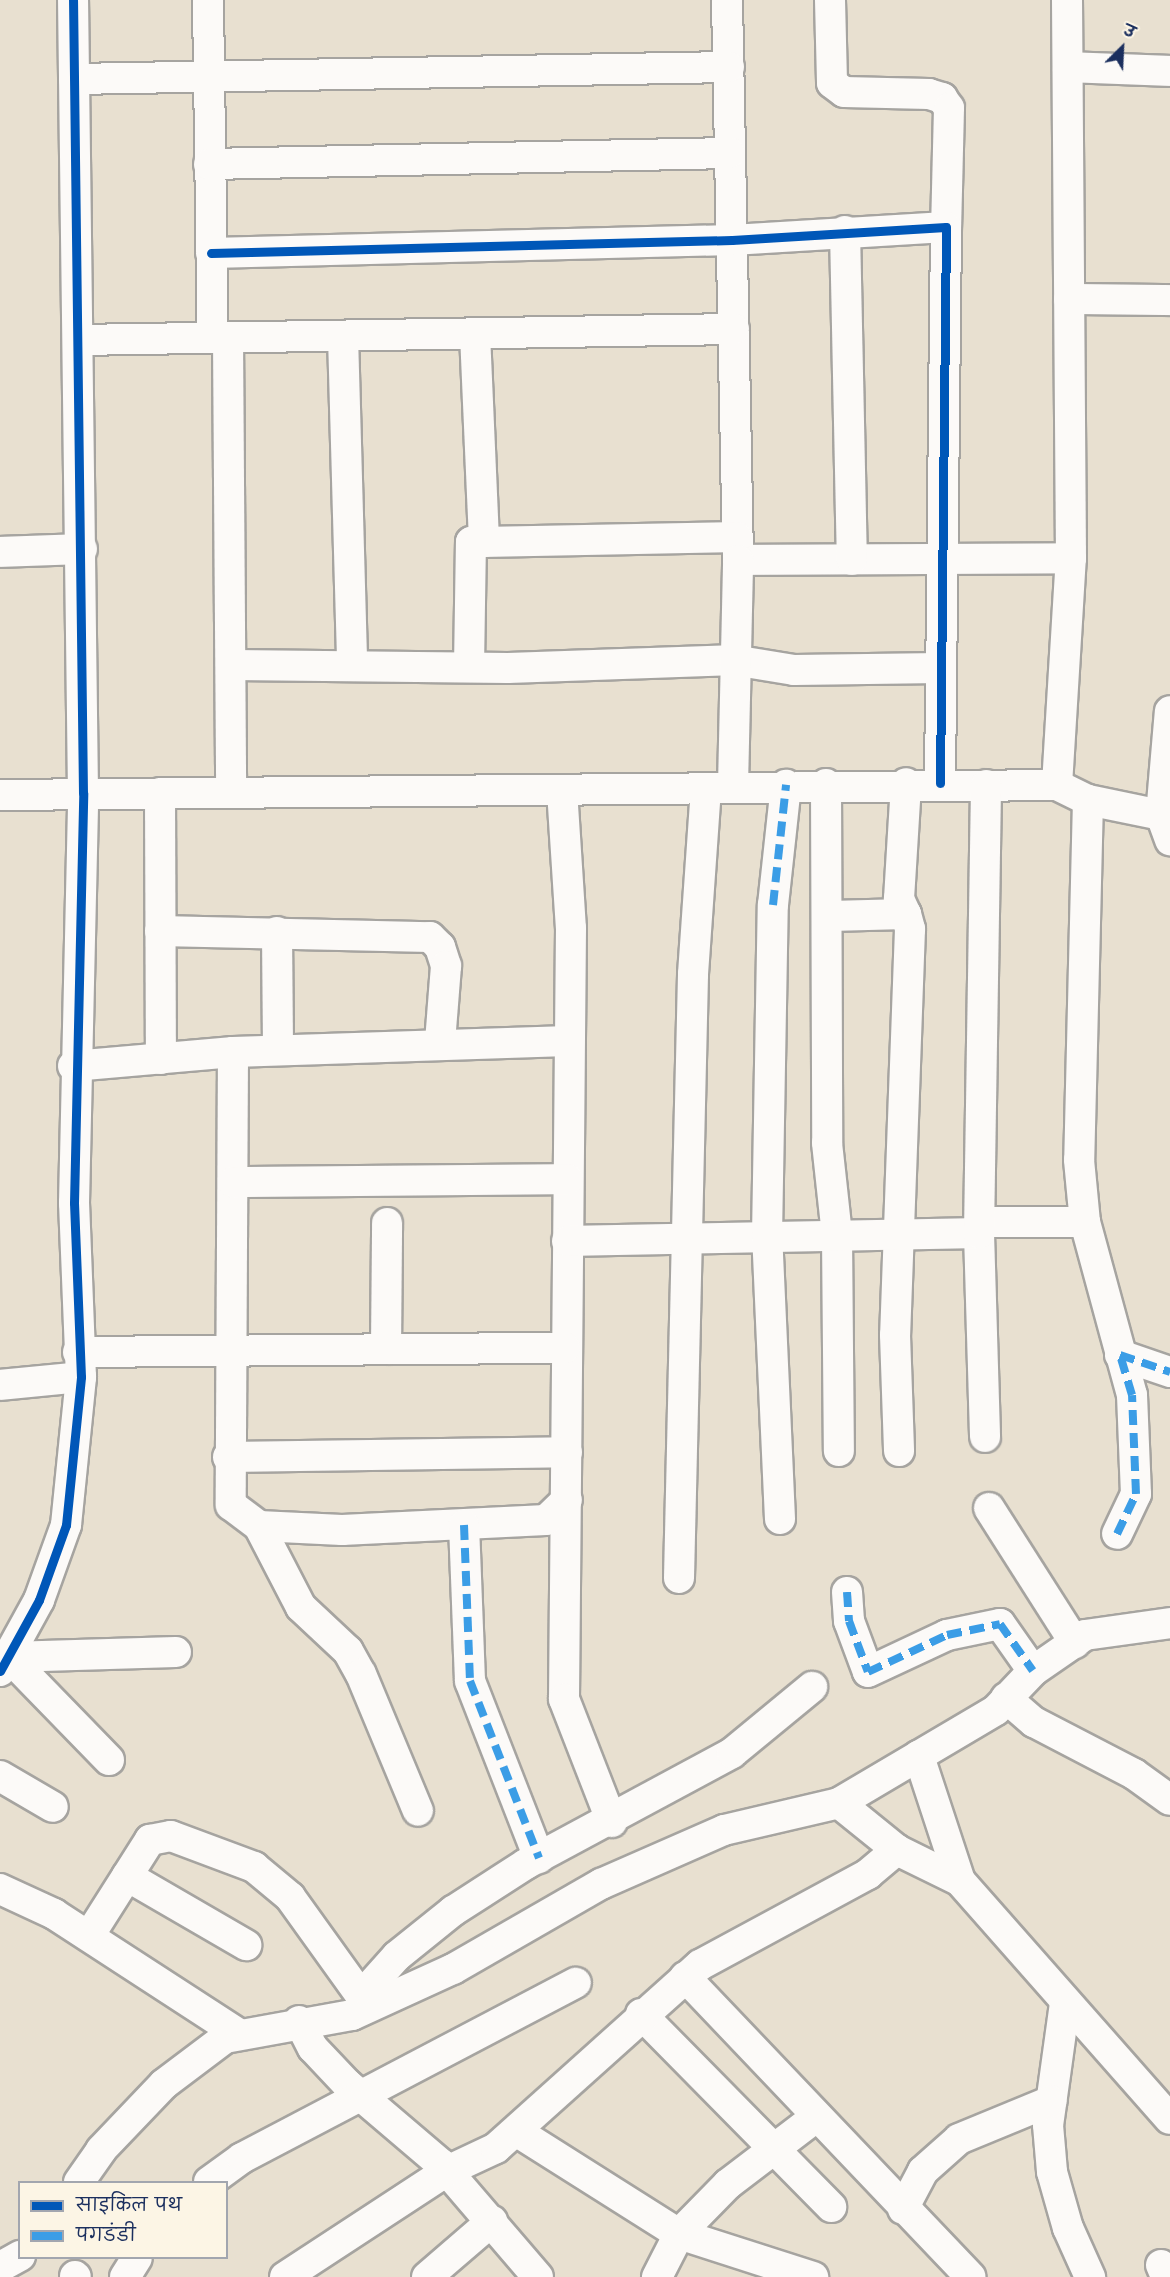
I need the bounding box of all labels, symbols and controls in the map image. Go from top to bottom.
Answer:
north arrow [1092,18,1152,78]
text: उ [1120,19,1139,44]
legend [18,2181,228,2259]
text: साइकिल पथ [76,2193,182,2218]
text: पगडंडी [76,2223,136,2248]

